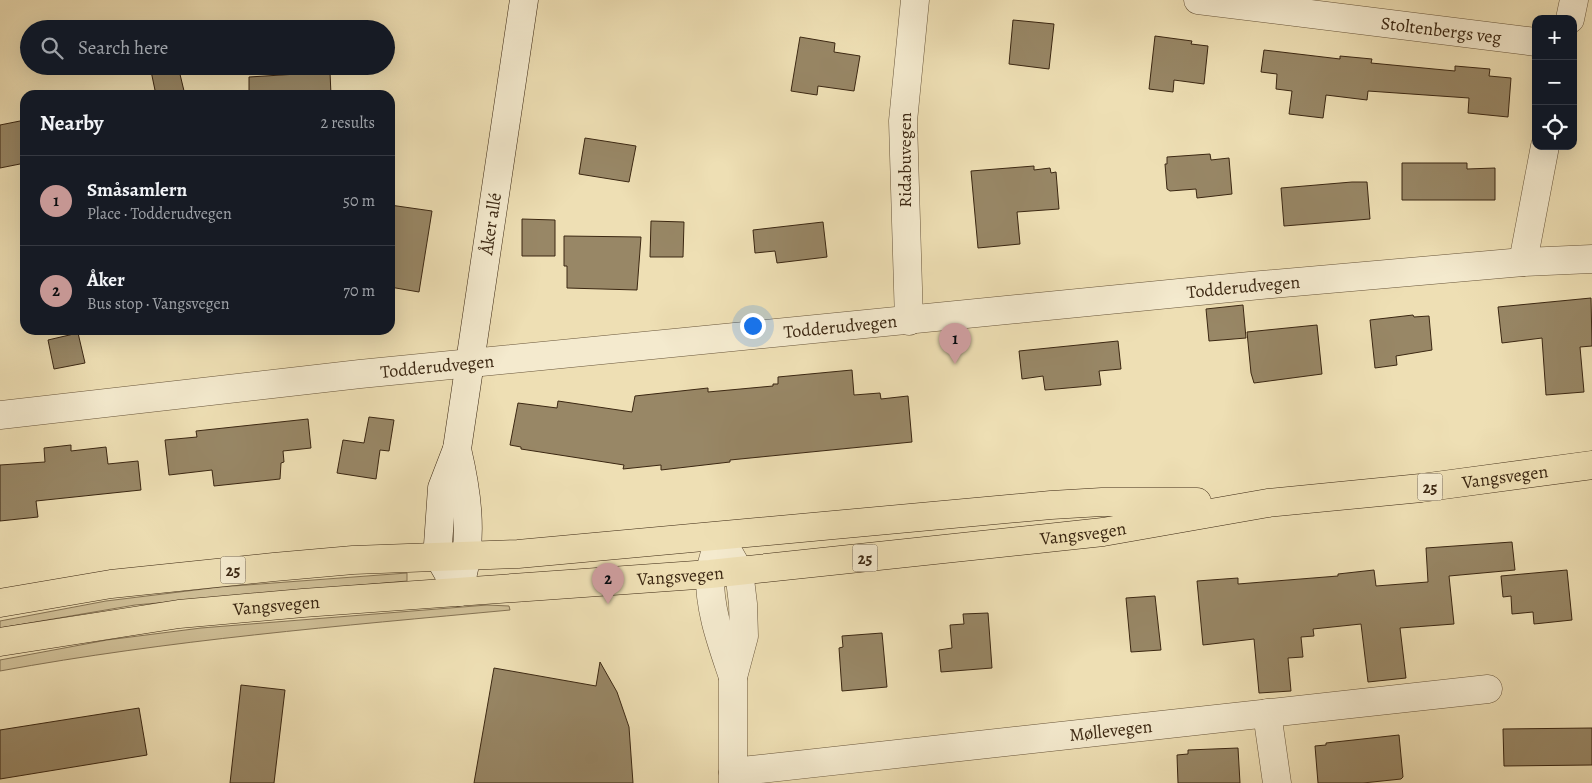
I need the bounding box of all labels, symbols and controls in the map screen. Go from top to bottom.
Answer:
street label: Stoltenbergs veg [1379,11,1503,50]
map controls [1532,15,1577,150]
button: + [1532,15,1577,60]
search box [20,20,395,75]
icon: search [38,34,66,62]
text: Search here [78,35,168,61]
button: − [1532,60,1577,105]
button: locate [1532,105,1577,150]
text: Nearby [40,109,103,137]
text: 2 results [320,112,375,134]
street label: Ridabuvegen [893,112,917,208]
text: Småsamlern [87,177,187,203]
text: 1 [53,190,59,212]
text: 50 m [343,190,375,212]
street label: Åker allé [474,191,507,257]
text: Place · Todderudvegen [87,203,232,225]
text: Åker [87,267,125,293]
street label: Todderudvegen [1185,270,1301,304]
text: 2 [52,280,60,302]
text: 70 m [343,280,375,302]
text: Bus stop · Vangsvegen [87,293,229,315]
street label: Todderudvegen [782,309,898,344]
your location [740,313,766,339]
pin: 1 [939,323,971,364]
street label: Todderudvegen [379,349,495,384]
street label: Vangsvegen [1459,459,1550,495]
road number: 25 [1418,474,1442,501]
street label: Vangsvegen [1038,516,1128,551]
road number: 25 [852,544,878,572]
road number: 25 [220,556,246,584]
street label: Vangsvegen [635,561,725,591]
pin: 2 [592,563,624,604]
street label: Vangsvegen [231,590,321,621]
street label: Møllevegen [1068,714,1154,747]

